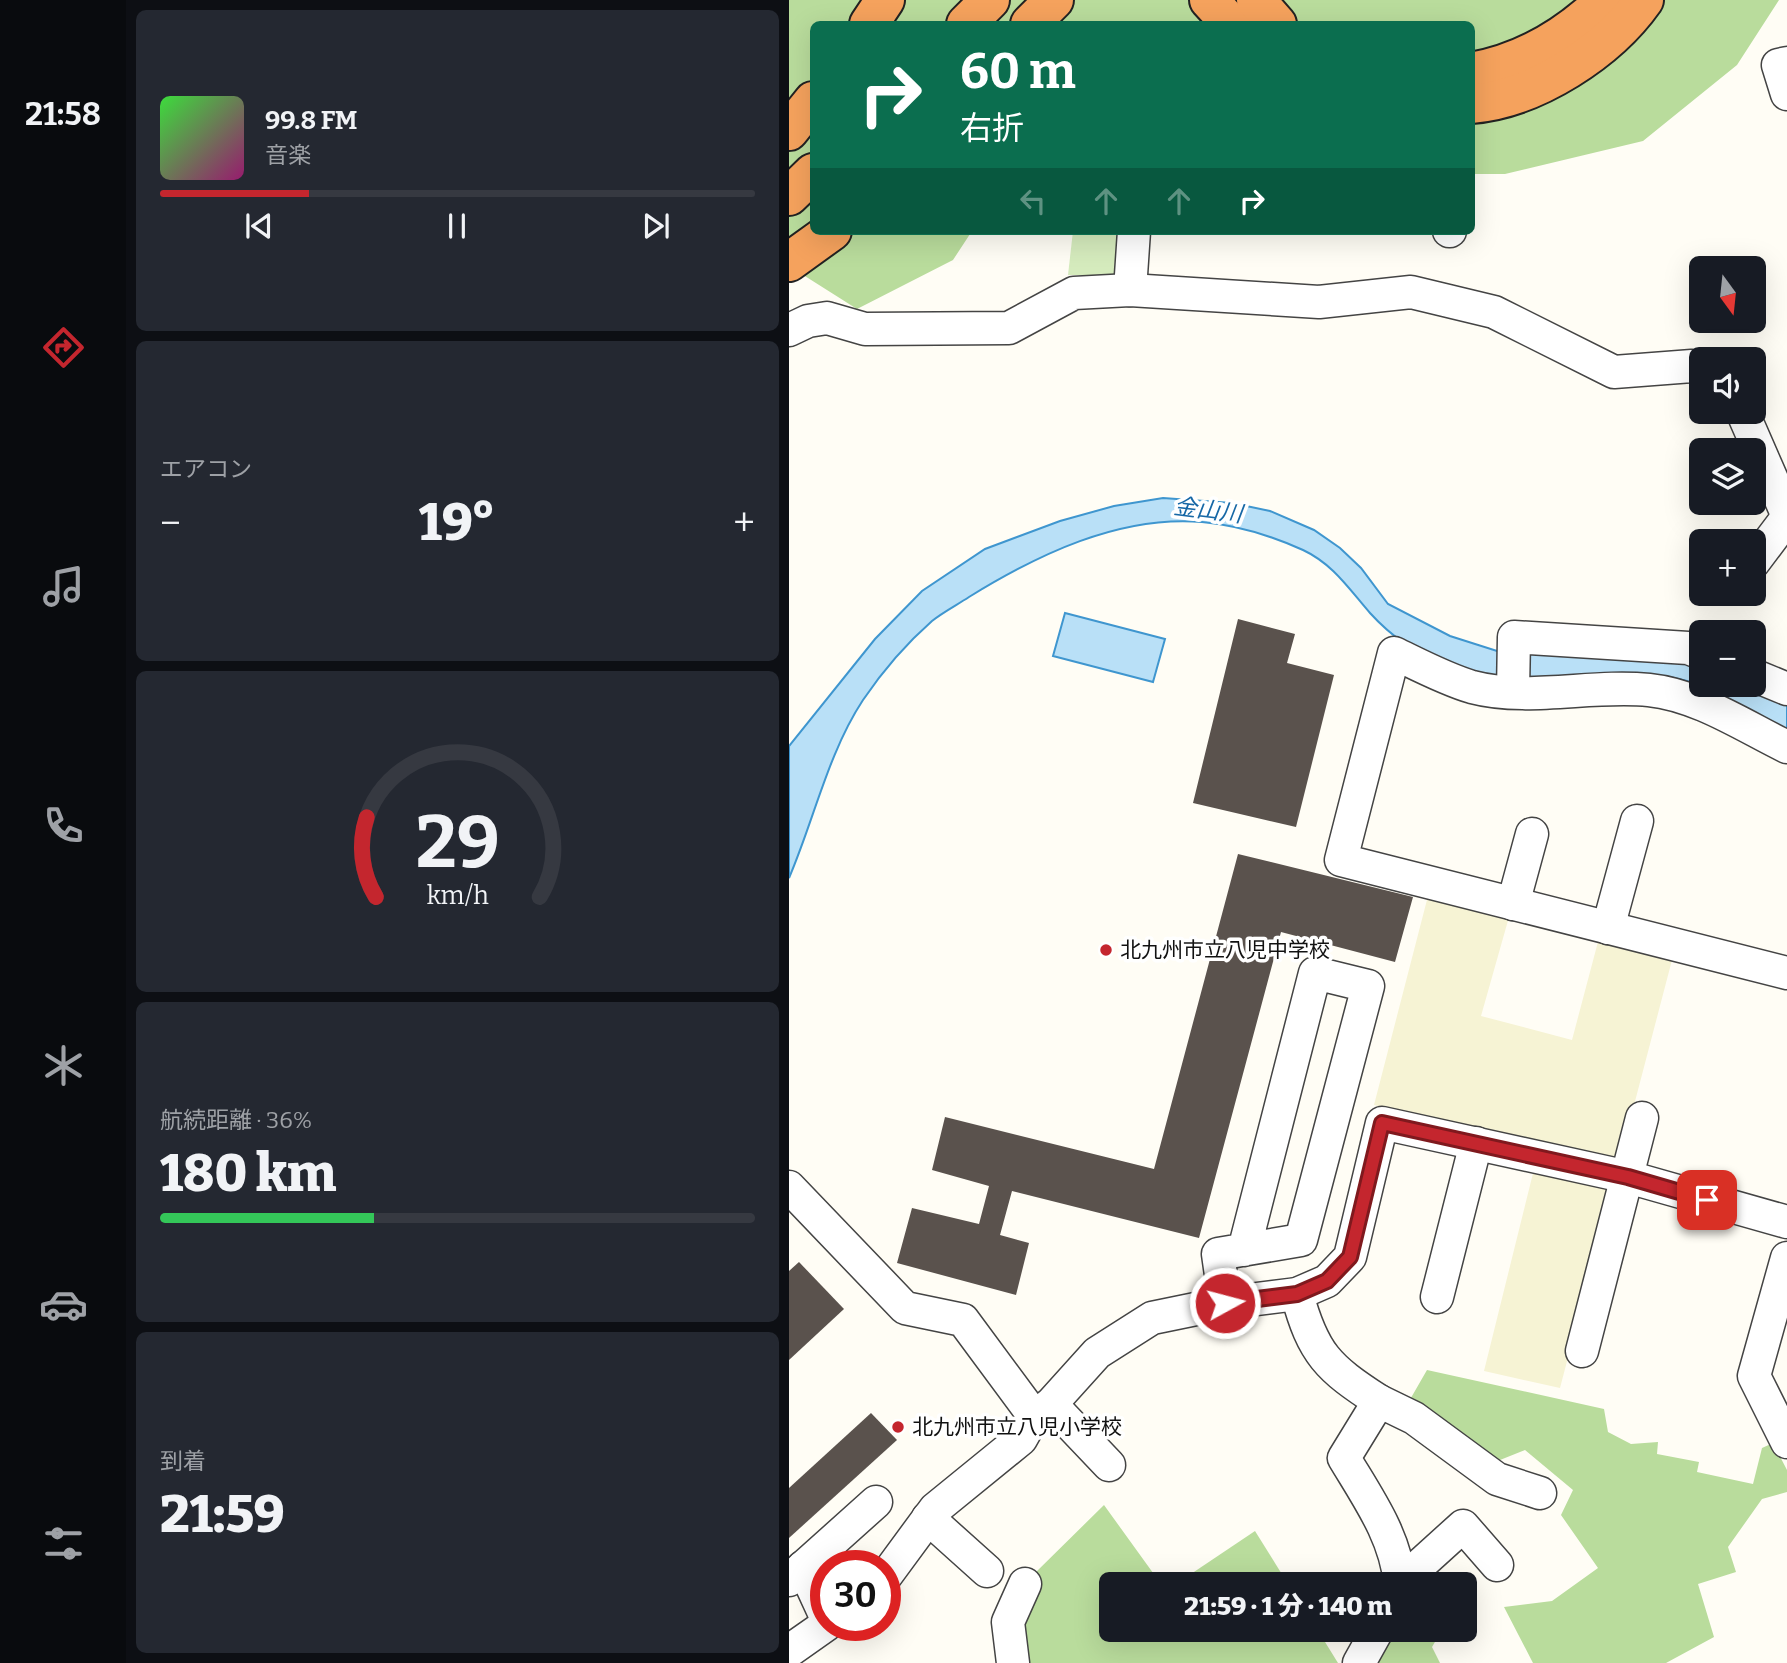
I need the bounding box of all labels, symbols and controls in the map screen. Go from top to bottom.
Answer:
text: 60 m [960,42,1076,101]
icon: right [845,49,936,140]
text: 21:58 [25,95,101,133]
text: 99.8 FM [265,105,358,136]
text: 右折 [960,109,1024,147]
text: 音楽 [265,141,311,169]
icon: left [1014,182,1052,220]
icon: ahead [1087,182,1125,220]
icon: ahead [1160,182,1198,220]
icon: right [1233,182,1271,220]
icon: previous [240,207,278,245]
icon: pause [438,207,476,245]
icon: next [637,207,675,245]
north arrow [1689,256,1765,332]
map controls [1689,256,1766,697]
icon: directions [39,323,88,372]
button: sound [1689,347,1766,424]
button: layers [1689,438,1766,515]
text: エアコン [160,455,252,483]
text: 19° [419,491,495,554]
water label: 金山川 [1172,492,1247,528]
text: − [160,500,181,546]
text: + [733,500,755,546]
button: + [1689,529,1766,606]
icon: music [39,562,88,611]
button: − [1689,620,1766,697]
text: 29 [415,800,500,887]
icon: phone [39,801,88,850]
text: km/h [427,881,489,911]
place label: 北九州市立八児中学校 [1120,937,1330,963]
marker: 北九州市立八児中学校 [1098,942,1114,958]
icon: climate [39,1041,88,1090]
text: 航続距離 · 36% [160,1106,312,1134]
text: 180 km [160,1142,337,1205]
pin [1677,1170,1737,1230]
icon: arrive [1688,1181,1726,1219]
position arrow [1188,1266,1262,1340]
icon: car [39,1280,88,1329]
place label: 北九州市立八児小学校 [912,1414,1122,1440]
marker: 北九州市立八児小学校 [890,1419,906,1435]
text: 到着 [160,1447,206,1475]
text: 21:59 [160,1483,285,1546]
icon: filters [39,1519,88,1568]
speed limit sign: 30 [810,1550,901,1641]
text: 21:59 · 1 分 · 140 m [1184,1591,1392,1622]

